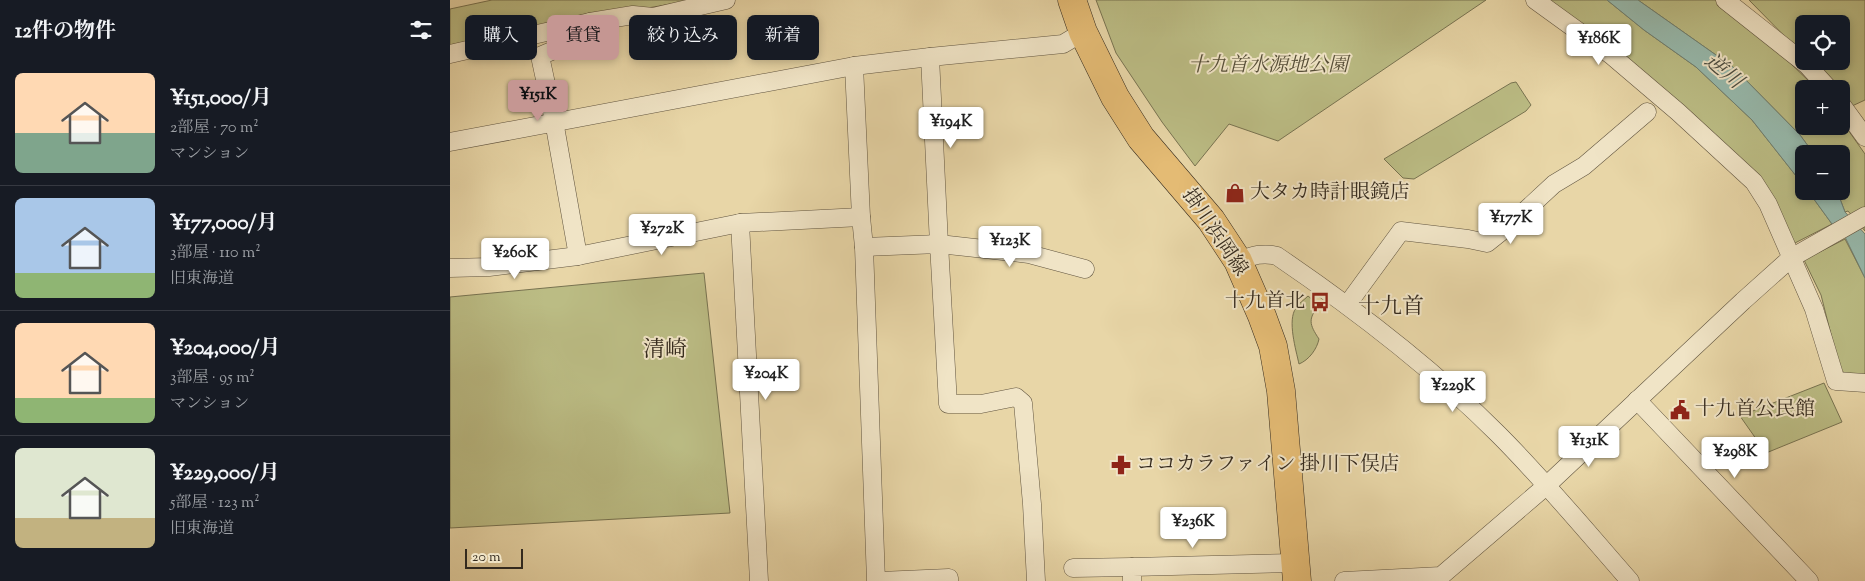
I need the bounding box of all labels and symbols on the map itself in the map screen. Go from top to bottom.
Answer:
pin: ¥186K [1564,23,1634,66]
water label: 逆川 [1697,47,1750,98]
park label: 十九首水源地公園 [1188,52,1351,81]
pin: ¥151K [503,80,573,122]
pin: ¥194K [916,106,986,149]
place label: 大タカ時計眼鏡店 [1250,179,1410,208]
shop icon: 大タカ時計眼鏡店 [1224,182,1246,204]
street label: 掛川浜岡線 [1174,183,1254,283]
pin: ¥177K [1476,202,1546,245]
pin: ¥272K [627,214,697,256]
pin: ¥123K [975,226,1045,268]
pin: ¥260K [480,238,550,280]
place label: 十九首北 [1225,288,1305,317]
bus stop icon: 十九首北 [1309,291,1331,313]
district label: 十九首 [1358,292,1424,324]
district label: 清崎 [643,335,687,367]
pin: ¥204K [731,358,801,401]
pin: ¥229K [1418,370,1488,413]
place label: 十九首公民館 [1695,396,1815,425]
public building icon: 十九首公民館 [1669,399,1691,421]
pin: ¥131K [1554,426,1624,468]
pin: ¥298K [1700,436,1770,479]
place label: ココカラファイン 掛川下俣店 [1136,451,1400,480]
pharmacy icon: ココカラファイン 掛川下俣店 [1110,454,1132,476]
pin: ¥236K [1158,506,1228,549]
scale bar [465,546,522,569]

